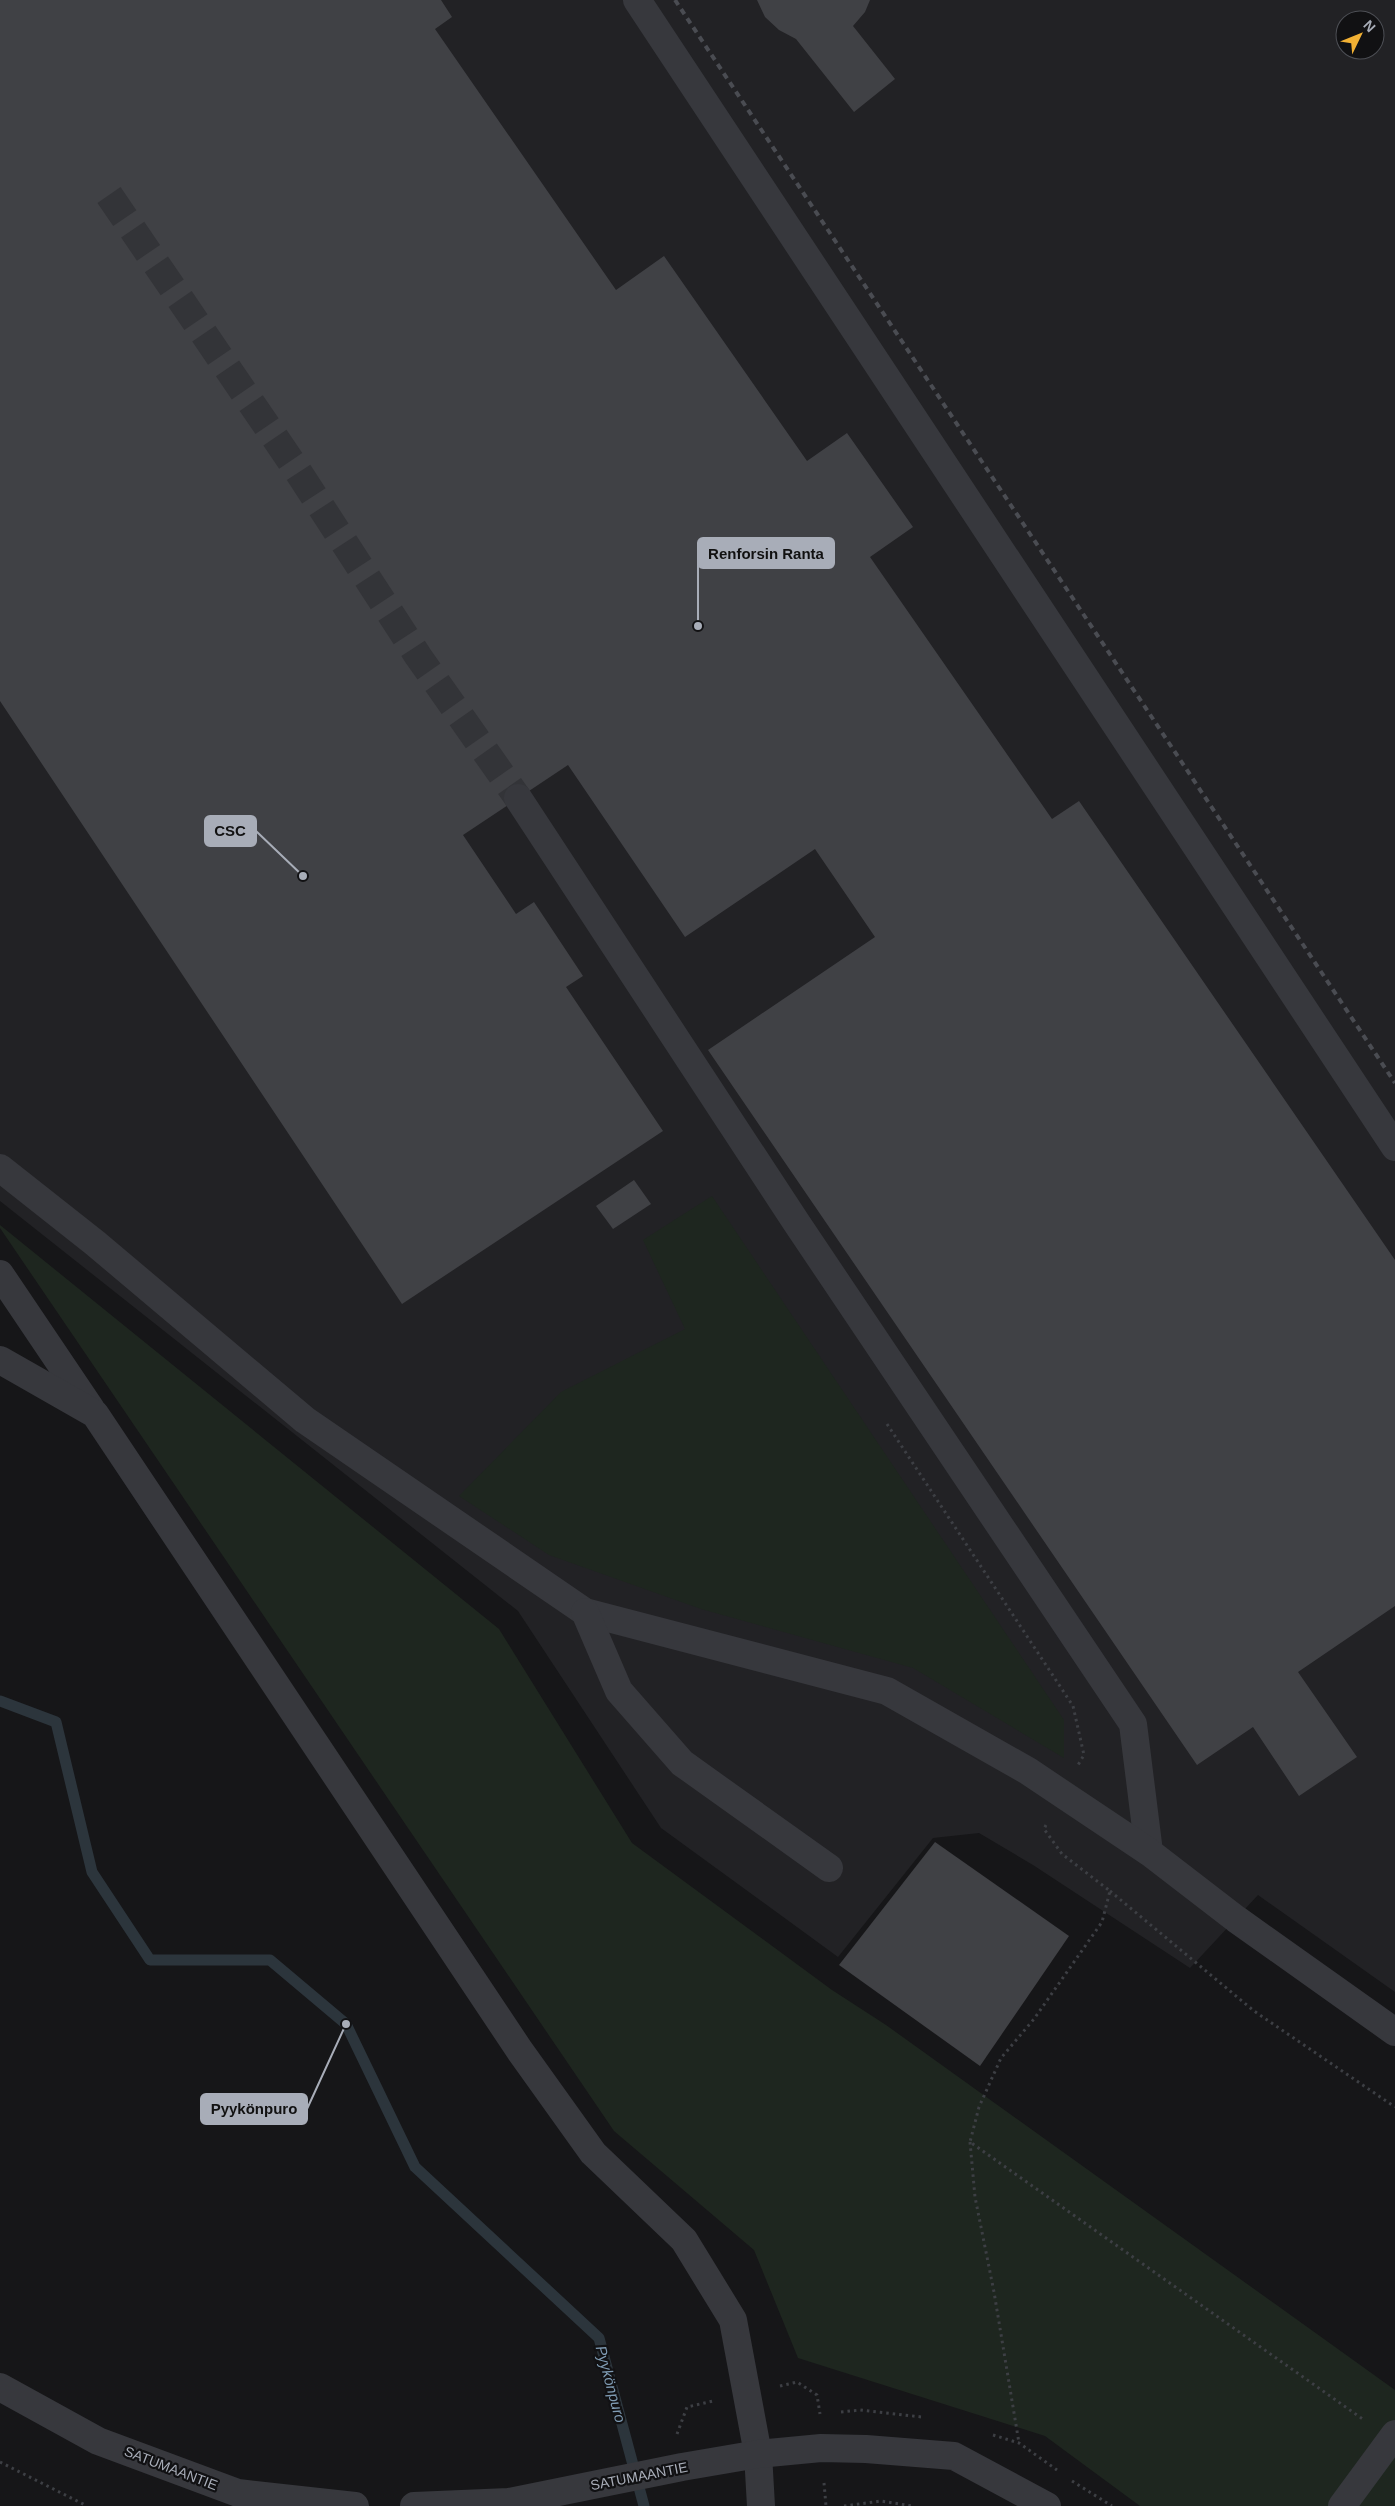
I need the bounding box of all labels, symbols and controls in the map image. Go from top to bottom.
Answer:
north arrow [1335,10,1385,60]
text: N [1360,17,1379,35]
callout: Renforsin Ranta [698,538,834,568]
text: Renforsin Ranta [708,545,825,562]
callout: CSC [205,816,256,846]
text: CSC [214,822,246,839]
callout: Pyykönpuro [201,2094,307,2124]
text: Pyykönpuro [211,2100,297,2117]
water label: Pyykönpuro [593,2344,629,2424]
street label: SATUMAANTIE [122,2443,220,2493]
street label: SATUMAANTIE [589,2459,689,2493]

